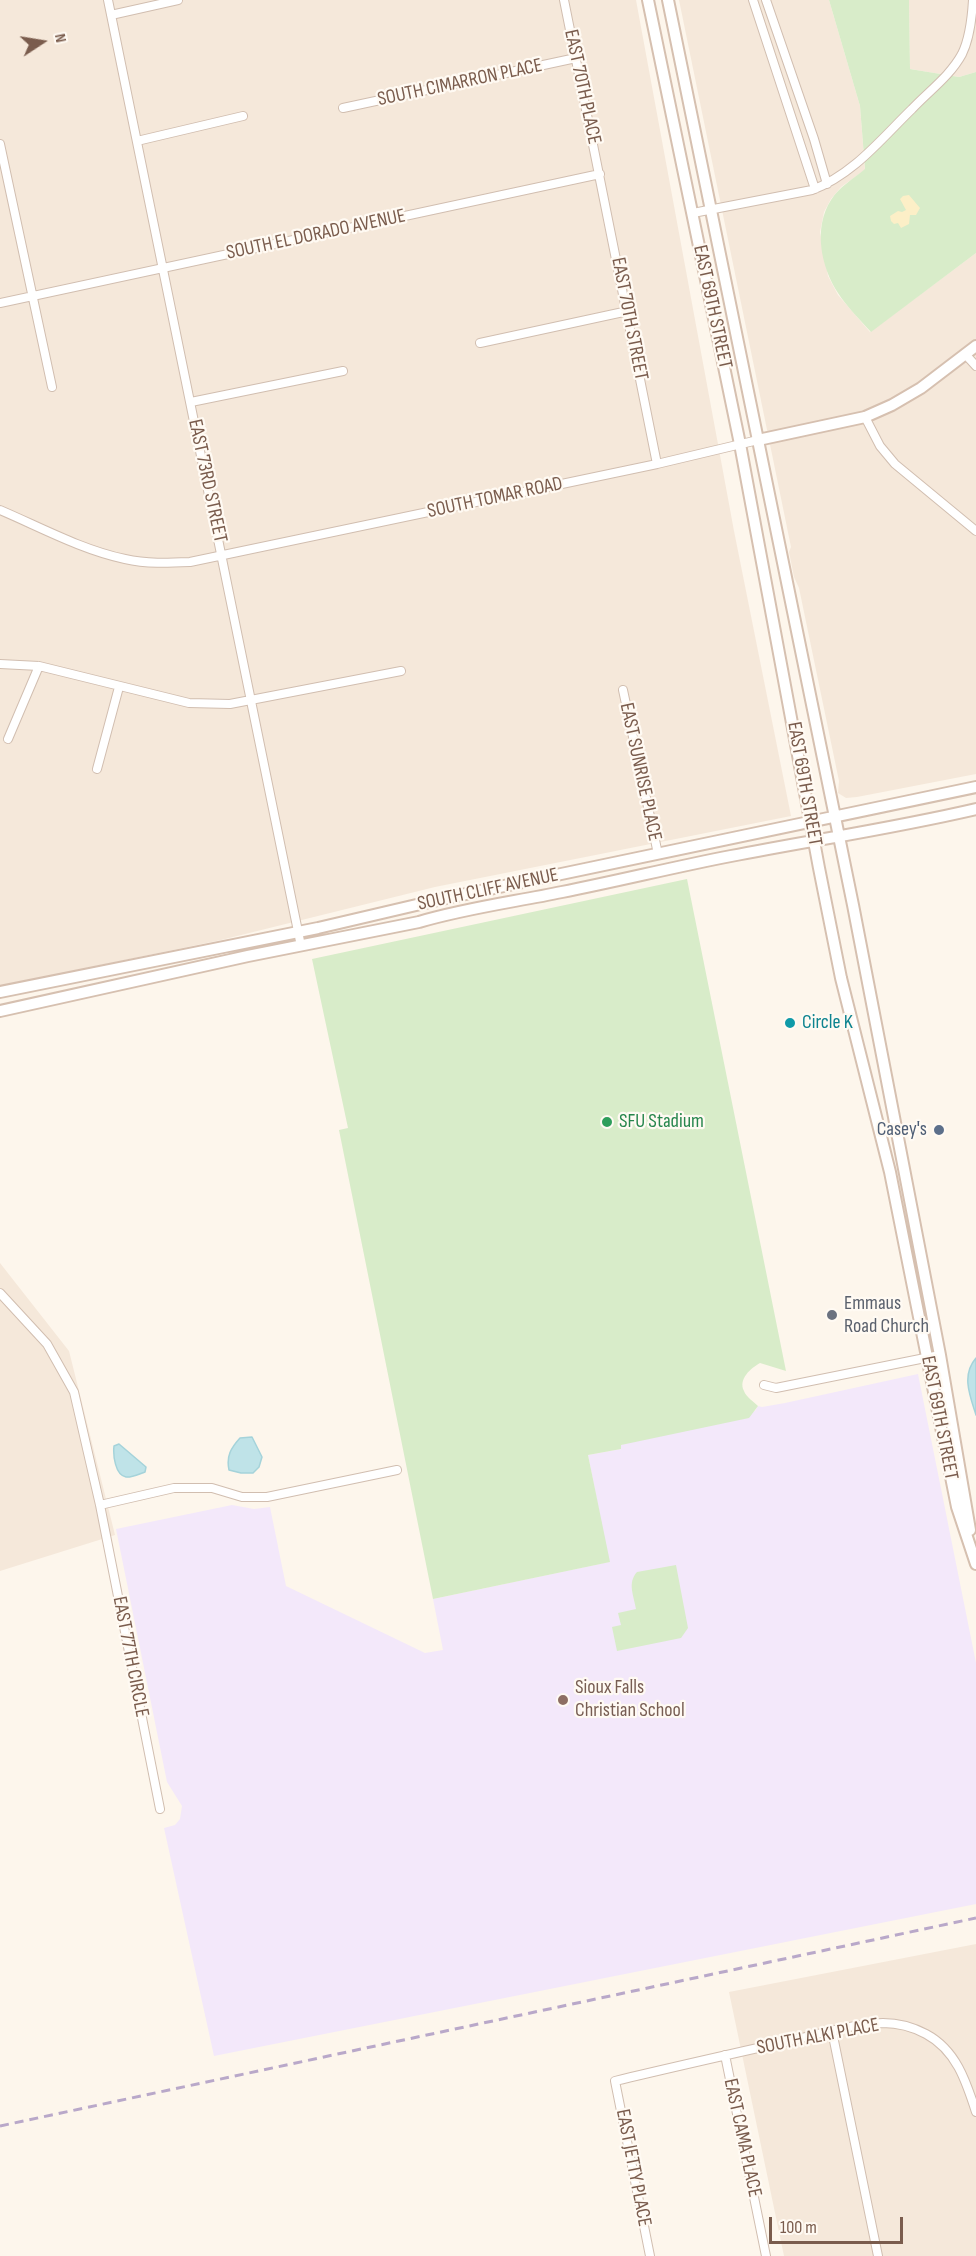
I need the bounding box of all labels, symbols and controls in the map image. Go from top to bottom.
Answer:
north arrow [12,12,72,72]
street label: EAST 70TH PLACE [558,28,606,146]
text: N [50,32,70,44]
street label: SOUTH CIMARRON PLACE [375,54,545,112]
street label: SOUTH EL DORADO AVENUE [224,204,408,266]
street label: EAST 69TH STREET [687,243,737,371]
street label: EAST 70TH STREET [605,256,653,382]
street label: EAST 73RD STREET [182,417,232,545]
street label: SOUTH TOMAR ROAD [425,472,565,524]
street label: EAST SUNRISE PLACE [614,701,666,843]
street label: EAST 69TH STREET [781,720,827,848]
street label: SOUTH CLIFF AVENUE [415,863,561,917]
place label: Circle K [802,1011,853,1035]
marker: Circle K [783,1016,797,1030]
place label: SFU Stadium [619,1110,704,1134]
marker: SFU Stadium [600,1115,614,1129]
place label: Casey's [877,1118,927,1142]
marker: Casey's [932,1123,946,1137]
place label: Emmaus Road Church [844,1292,929,1339]
marker: Emmaus Road Church [825,1308,839,1322]
street label: EAST 69TH STREET [915,1354,963,1482]
street label: EAST 77TH CIRCLE [107,1595,153,1719]
place label: Sioux Falls Christian School [575,1676,685,1723]
marker: Sioux Falls Christian School [556,1693,570,1707]
street label: SOUTH ALKI PLACE [755,2013,881,2061]
street label: EAST CAMA PLACE [718,2077,766,2199]
street label: EAST JETTY PLACE [610,2107,656,2229]
scale bar [772,2205,906,2243]
text: 100 m [780,2217,817,2238]

